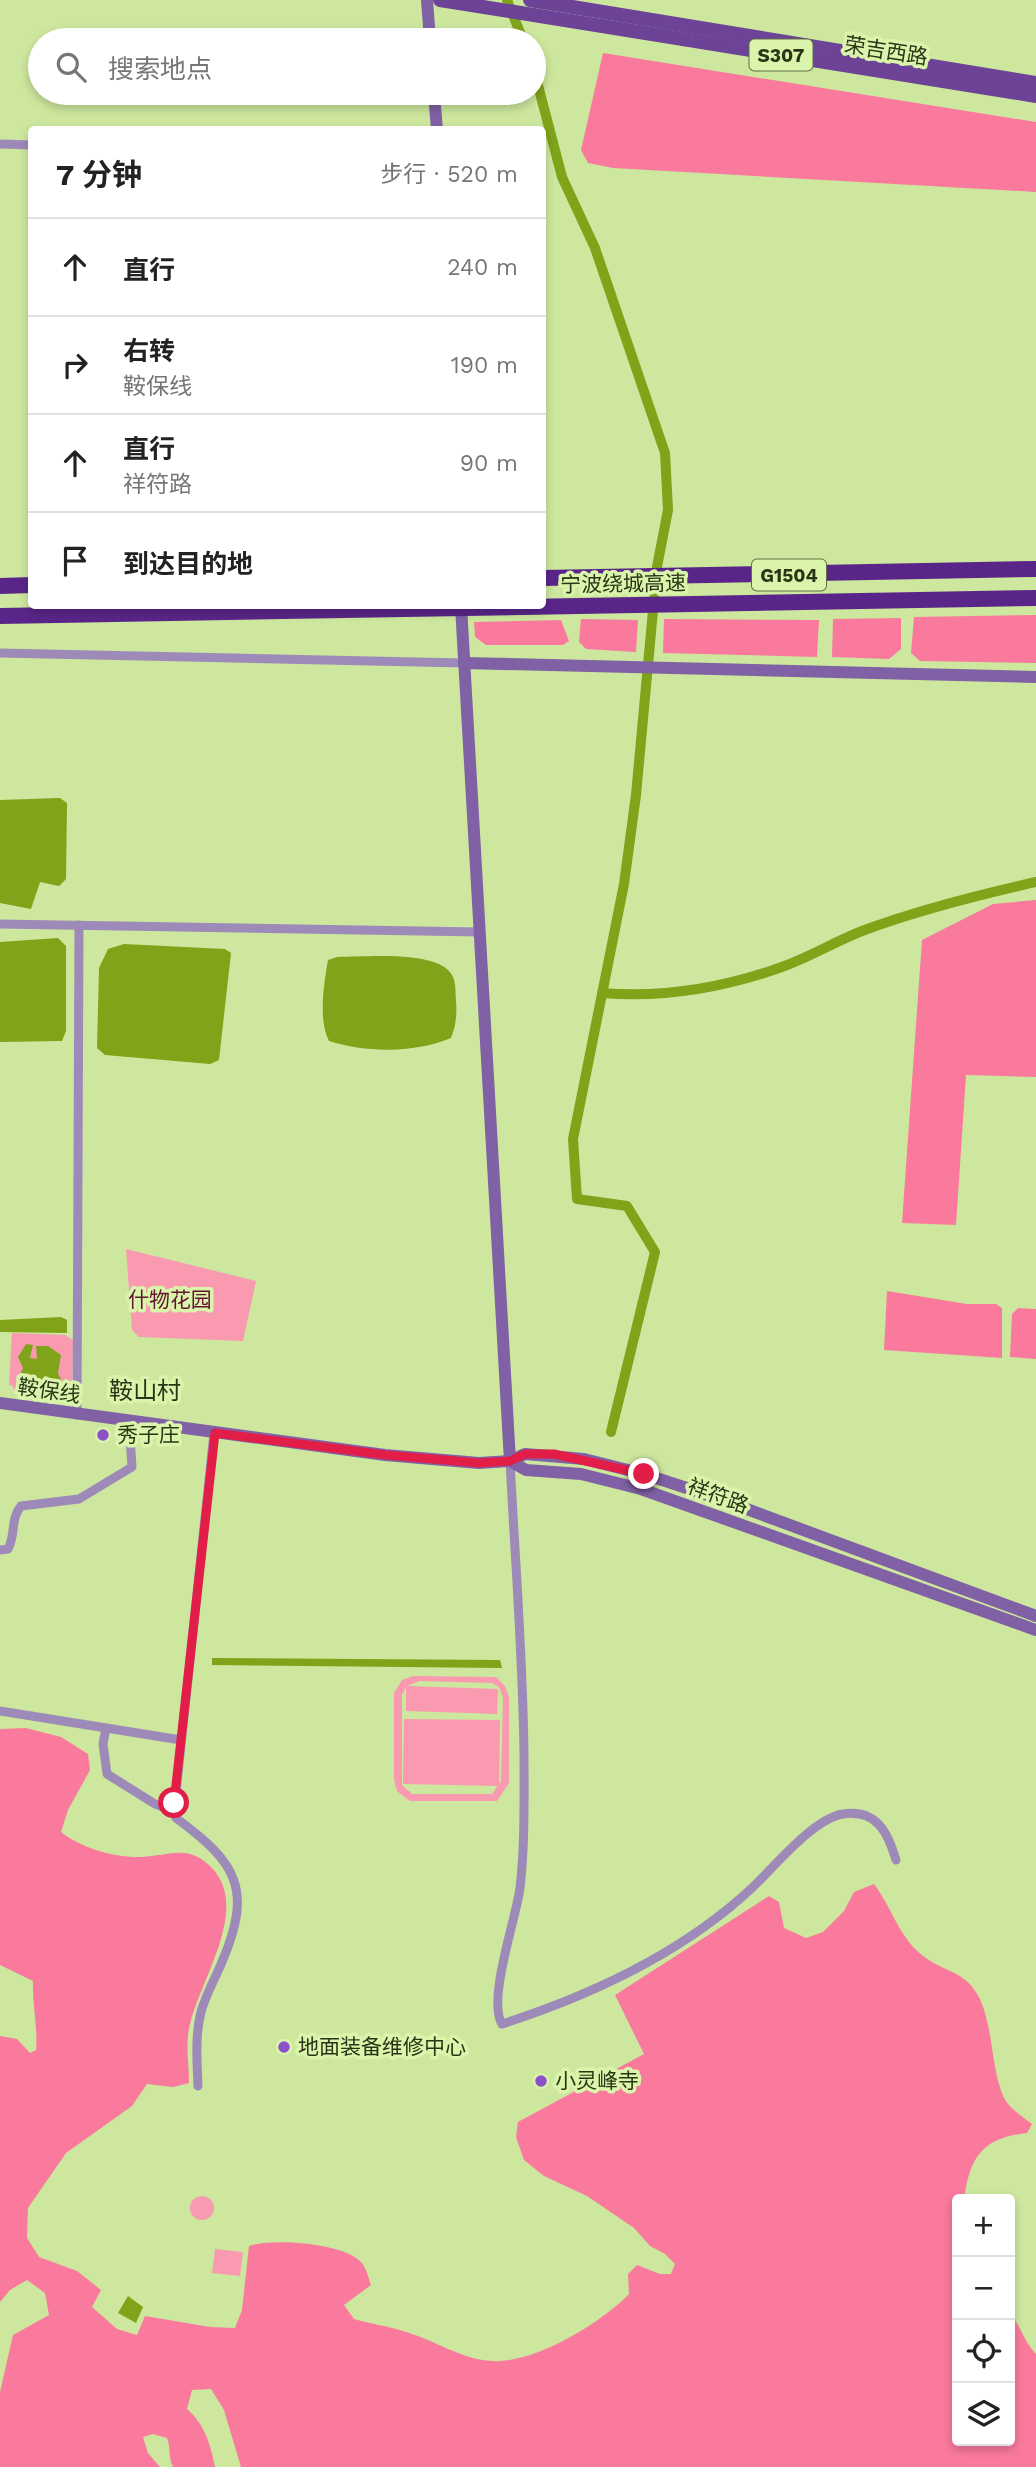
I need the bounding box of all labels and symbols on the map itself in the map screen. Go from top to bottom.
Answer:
street label: 荣吉西路 [843,32,930,69]
road number: S307 [750,40,812,70]
road number: G1504 [752,560,826,590]
street label: 宁波绕城高速 [560,570,686,597]
park label: 什物花园 [128,1287,212,1312]
street label: 鞍保线 [16,1374,82,1407]
district label: 鞍山村 [109,1377,181,1405]
place label: 秀子庄 [117,1422,180,1447]
marker: 秀子庄 [95,1427,111,1443]
route end [628,1458,659,1489]
street label: 祥符路 [684,1473,752,1518]
route start [158,1787,189,1818]
place label: 地面装备维修中心 [298,2034,466,2059]
marker: 地面装备维修中心 [276,2039,292,2055]
place label: 小灵峰寺 [555,2068,639,2093]
marker: 小灵峰寺 [533,2073,549,2089]

